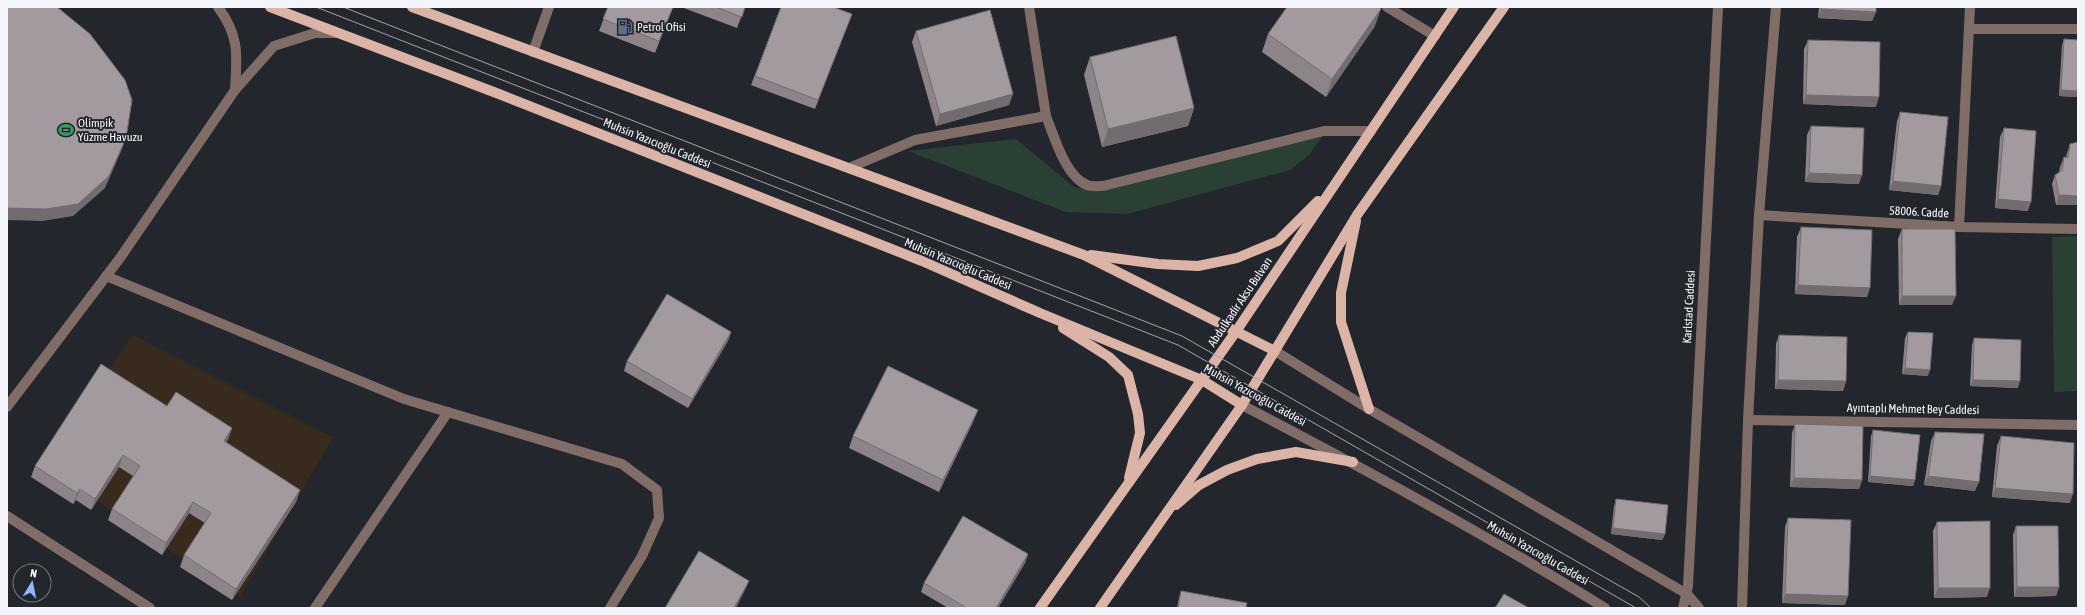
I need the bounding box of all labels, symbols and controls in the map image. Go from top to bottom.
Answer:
fuel station icon: Petrol Ofisi [616,18,634,36]
place label: Petrol Ofisi [637,20,686,34]
street label: Muhsin Yazıcıoğlu Caddesi [601,115,713,171]
place label: Olimpik Yüzme Havuzu [78,116,143,144]
sports icon: Olimpik Yüzme Havuzu [57,121,75,139]
street label: 58006. Cadde [1889,203,1949,221]
street label: Muhsin Yazıcıoğlu Caddesi [902,235,1014,293]
street label: Abdulkadir Aksu Bulvarı [1205,255,1275,349]
street label: Karlstad Caddesi [1680,270,1698,344]
street label: Muhsin Yazıcıoğlu Caddesi [1201,361,1309,429]
street label: Ayıntaplı Mehmet Bey Caddesi [1847,401,1979,417]
street label: Muhsin Yazıcıoğlu Caddesi [1485,518,1591,588]
north arrow [12,563,52,603]
text: N [29,567,38,580]

